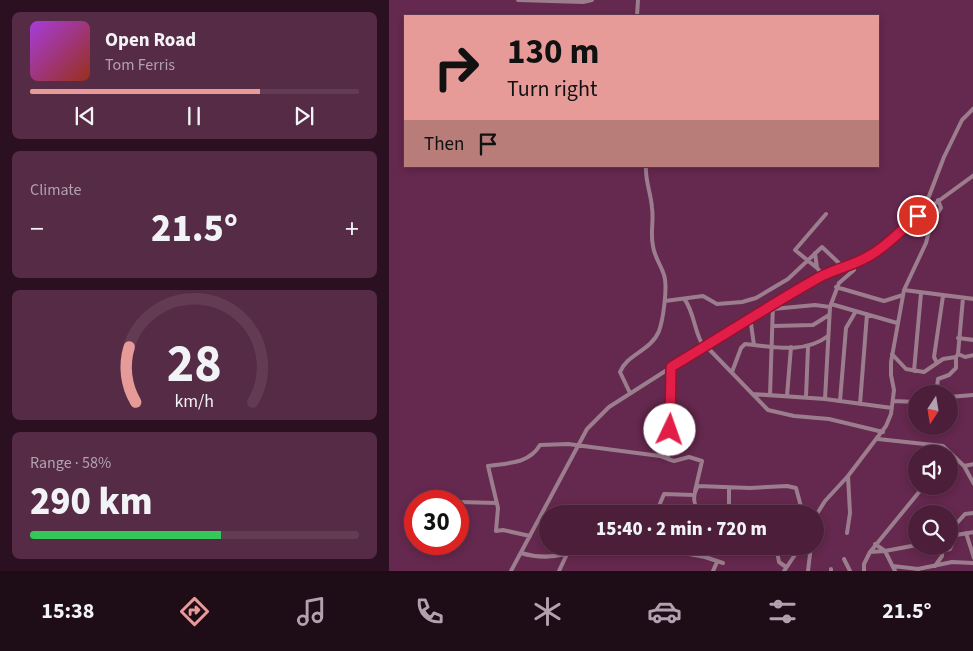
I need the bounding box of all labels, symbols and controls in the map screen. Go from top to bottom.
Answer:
text: Open Road [105,27,196,54]
text: 130 m [507,27,599,77]
icon: right [424,35,489,100]
text: Tom Ferris [105,54,175,76]
text: Turn right [507,73,597,105]
icon: previous [71,102,99,130]
icon: pause [180,102,208,130]
icon: next [290,102,318,130]
icon: arrive [474,130,502,158]
text: Then [424,131,464,158]
text: Climate [30,179,81,201]
pin [897,195,939,237]
text: 21.5° [151,202,238,256]
icon: arrive [904,202,932,230]
text: − [30,209,44,249]
text: + [345,209,359,249]
text: 28 [167,328,222,402]
north arrow [908,385,958,435]
map controls [908,385,958,555]
text: km/h [175,389,214,414]
position arrow [643,403,695,455]
button: sound [908,445,958,495]
text: Range · 58% [30,452,111,474]
text: 290 km [30,475,152,529]
speed limit sign: 30 [404,490,469,555]
button: search [908,505,958,555]
text: 15:40 · 2 min · 720 m [596,516,767,543]
icon: directions [177,594,212,629]
icon: music [294,594,329,629]
icon: phone [412,594,447,629]
icon: climate [530,594,565,629]
icon: car [647,594,682,629]
icon: filters [765,594,800,629]
text: 15:38 [41,595,94,627]
text: 21.5° [882,595,932,627]

